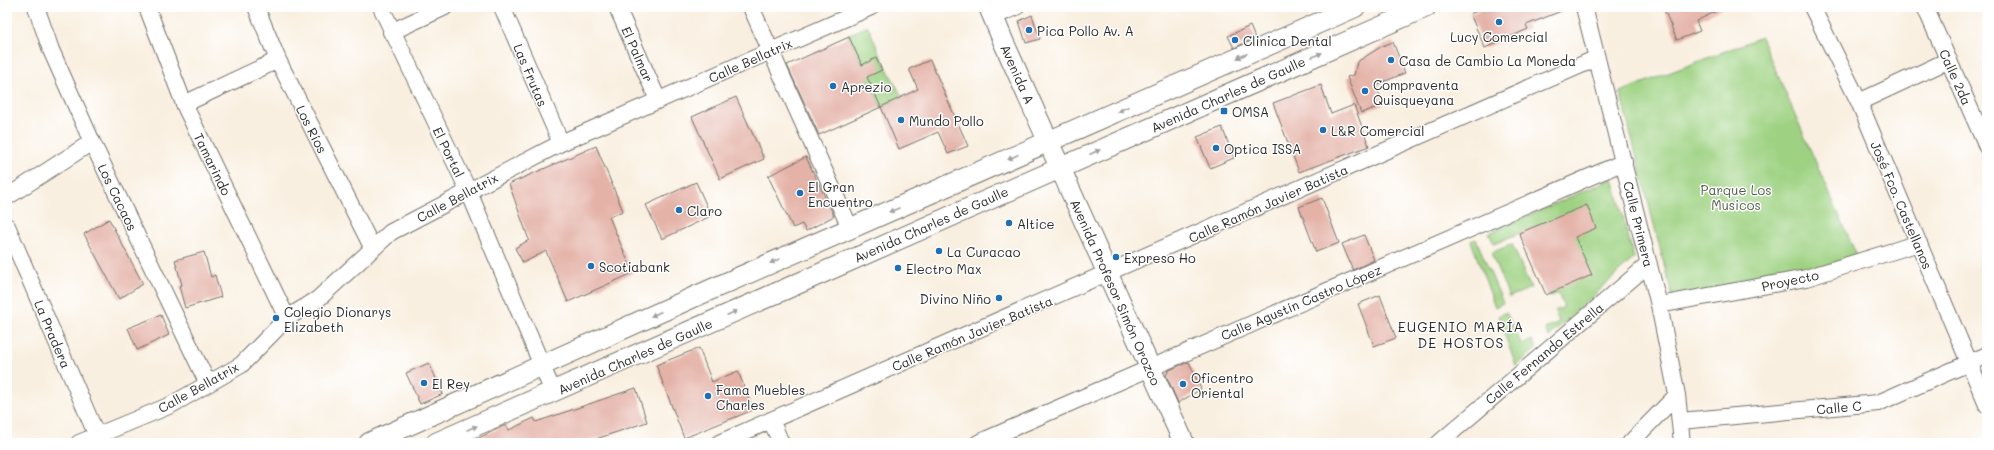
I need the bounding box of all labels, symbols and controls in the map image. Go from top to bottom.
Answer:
marker: Lucy Comercial [1494,17,1504,27]
place label: Pica Pollo Av. A [1037,22,1134,39]
street label: El Palmar [618,24,658,84]
marker: Pica Pollo Av. A [1024,25,1034,35]
place label: Lucy Comercial [1450,28,1548,45]
place label: Clinica Dental [1243,32,1332,49]
street label: Calle Bellatrix [706,34,795,86]
marker: Clinica Dental [1230,35,1240,45]
street label: Las Frutas [510,41,552,109]
street label: Avenida A [997,42,1039,106]
street label: Calle 2da [1936,46,1976,108]
street label: Avenida Charles de Gaulle [1148,52,1308,136]
one-way arrow [1312,52,1323,58]
place label: Casa de Cambio La Moneda [1399,52,1576,69]
one-way arrow [1236,54,1248,60]
marker: Casa de Cambio La Moneda [1386,55,1396,65]
place label: Compraventa Quisqueyana [1373,76,1459,108]
place label: Aprezio [841,78,892,95]
marker: Aprezio [828,81,838,91]
marker: Compraventa Quisqueyana [1360,86,1370,96]
street label: Los Ríos [293,102,331,156]
place label: OMSA [1232,103,1269,120]
one-way arrow [1117,106,1129,112]
marker: OMSA [1219,106,1229,116]
place label: Mundo Pollo [909,112,984,129]
marker: Mundo Pollo [896,115,906,125]
place label: L&R Comercial [1331,122,1425,139]
street label: El Portal [429,124,469,180]
marker: L&R Comercial [1318,125,1328,135]
street label: Tamarindo [191,130,236,198]
street label: José Fco. Castellanos [1867,138,1937,272]
place label: Optica ISSA [1224,140,1301,157]
marker: Optica ISSA [1211,143,1221,153]
one-way arrow [1090,149,1101,155]
one-way arrow [1007,154,1019,161]
street label: Calle Ramón Javier Batista [1186,160,1350,246]
street label: Los Cacaos [95,161,141,233]
street label: Calle Bellatrix [413,168,501,226]
place label: El Gran Encuentro [808,178,873,210]
street label: Calle Primera [1620,179,1658,269]
park label: Parque Los Musicos [1700,181,1772,213]
street label: Avenida Charles de Gaulle [851,182,1011,266]
marker: El Gran Encuentro [795,188,805,198]
street label: Avenida Profesor Simón Orozco [1067,196,1165,388]
place label: Claro [687,202,722,219]
marker: Claro [674,205,684,215]
one-way arrow [888,207,900,213]
place label: Altice [1017,215,1055,232]
marker: Altice [1004,218,1014,228]
place label: La Curacao [947,243,1021,260]
marker: La Curacao [934,246,944,256]
place label: Expreso Ho [1124,249,1196,266]
marker: Expreso Ho [1111,252,1121,262]
place label: Scotiabank [599,258,670,275]
one-way arrow [769,258,780,264]
place label: Electro Max [906,260,982,277]
street label: Calle Agustín Castro López [1218,260,1384,344]
marker: Scotiabank [586,261,596,271]
marker: Electro Max [893,263,903,273]
street label: Proyecto [1760,266,1820,294]
place label: Divino Niño [920,290,991,307]
street label: Calle Ramón Javier Batista [889,291,1055,375]
marker: Divino Niño [994,293,1004,303]
street label: La Pradera [31,297,75,371]
street label: Calle Fernando Estrella [1481,299,1607,407]
place label: Colegio Dionarys Elizabeth [284,303,391,335]
one-way arrow [726,309,738,315]
one-way arrow [650,311,661,317]
marker: Colegio Dionarys Elizabeth [271,313,281,323]
street label: Avenida Charles de Gaulle [555,314,715,398]
district label: EUGENIO MARÍA DE HOSTOS [1398,317,1524,352]
street label: Calle Bellatrix [155,358,242,416]
place label: Oficentro Oriental [1191,369,1253,401]
place label: El Rey [432,375,470,392]
marker: El Rey [419,378,429,388]
marker: Oficentro Oriental [1178,379,1188,389]
place label: Fama Muebles Charles [716,381,805,413]
marker: Fama Muebles Charles [703,391,713,401]
street label: Calle C [1816,397,1862,417]
one-way arrow [467,424,479,430]

